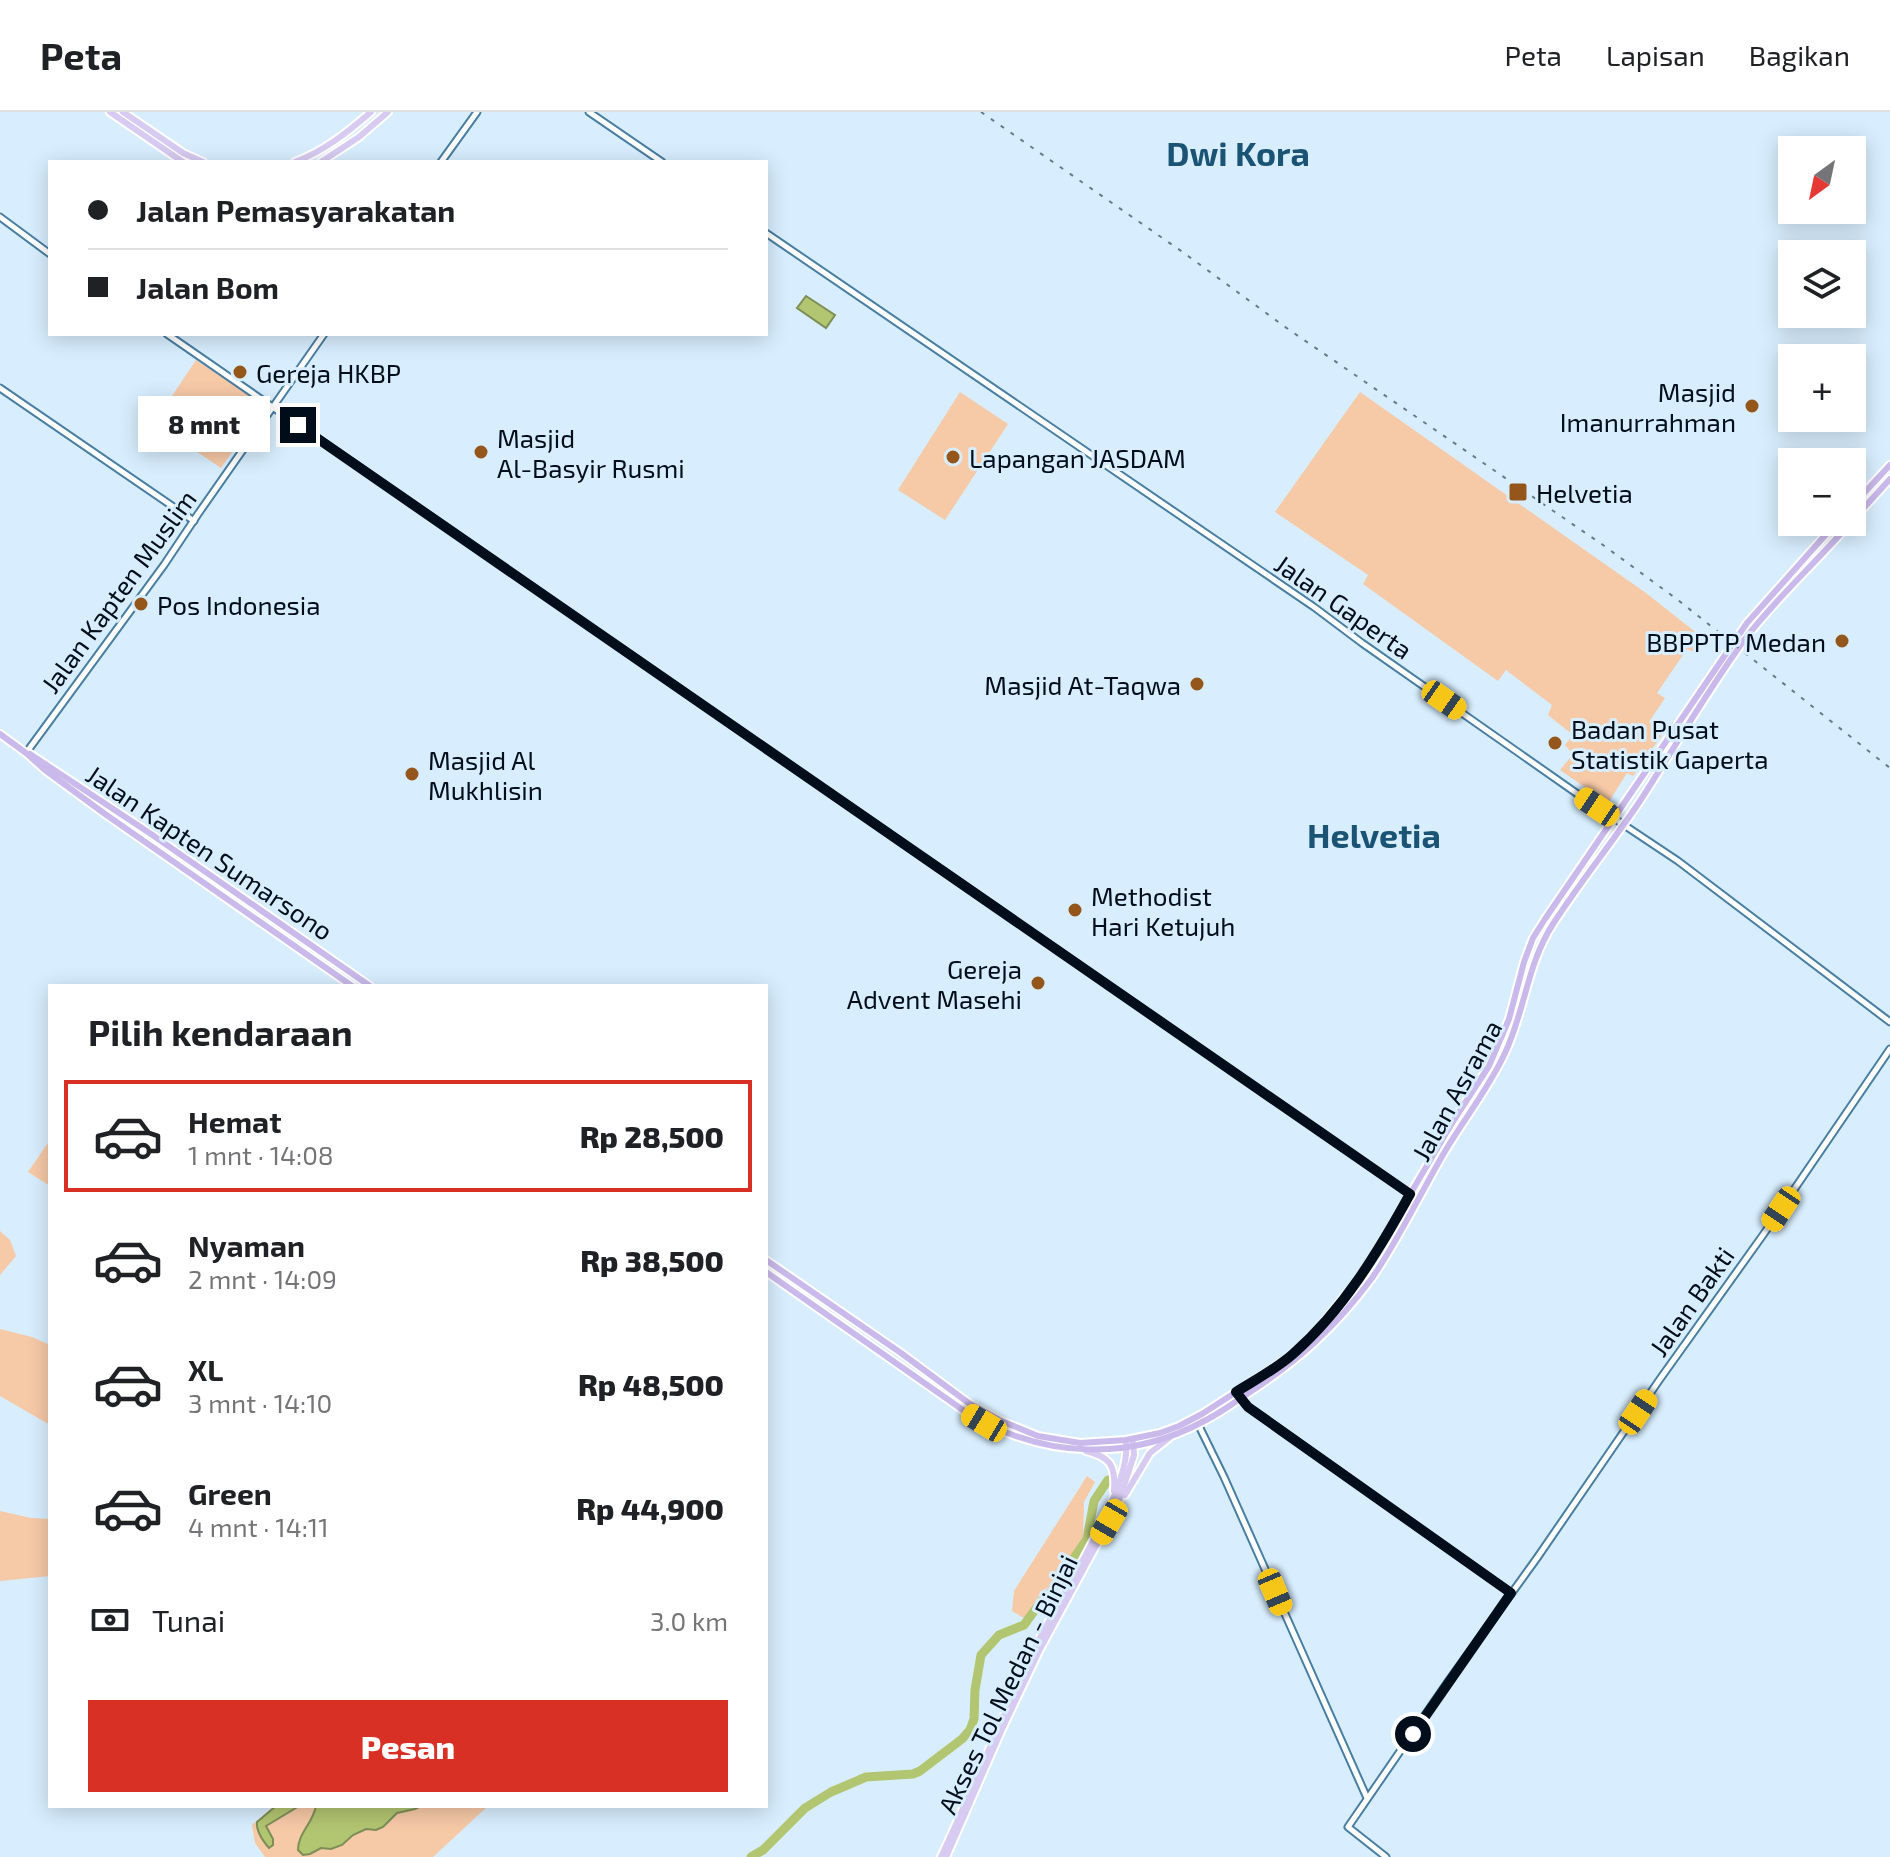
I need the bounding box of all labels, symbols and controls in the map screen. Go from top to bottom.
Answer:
text: Peta [40,32,122,78]
text: Peta [1505,38,1562,72]
text: Lapisan [1606,38,1705,72]
text: Bagikan [1749,38,1850,72]
district label: Dwi Kora [1166,132,1310,173]
north arrow [1778,136,1866,224]
map controls [1778,136,1866,536]
text: Jalan Pemasyarakatan [136,192,455,228]
button: layers [1778,240,1866,328]
text: Jalan Bom [136,269,279,305]
button: + [1778,344,1866,432]
place label: Gereja HKBP [256,357,401,388]
marker: Gereja HKBP [231,363,249,381]
place label: Masjid Imanurrahman [1560,376,1736,437]
callout: 8 mnt [138,397,270,453]
marker: Masjid Imanurrahman [1743,397,1761,415]
route end [280,407,316,443]
text: 8 mnt [168,408,240,439]
place label: Masjid Al-Basyir Rusmi [497,422,685,483]
place label: Lapangan JASDAM [969,442,1186,473]
marker: Masjid Al-Basyir Rusmi [472,443,490,461]
marker: Lapangan JASDAM [944,448,962,466]
button: − [1778,448,1866,536]
place label: Helvetia [1536,477,1633,508]
marker: Helvetia [1507,481,1529,503]
street label: Jalan Kapten Muslim [34,483,202,699]
street label: Jalan Gaperta [1269,547,1419,665]
place label: Pos Indonesia [157,589,321,620]
marker: Pos Indonesia [132,595,150,613]
place label: BBPPTP Medan [1646,626,1826,657]
marker: BBPPTP Medan [1833,632,1851,650]
place label: Masjid At-Taqwa [984,669,1181,700]
marker: Masjid At-Taqwa [1188,675,1206,693]
car [1417,676,1471,724]
place label: Badan Pusat Statistik Gaperta [1571,713,1769,774]
marker: Badan Pusat Statistik Gaperta [1546,734,1564,752]
place label: Masjid Al Mukhlisin [428,744,543,805]
street label: Jalan Kapten Sumarsono [81,758,339,946]
marker: Masjid Al Mukhlisin [403,765,421,783]
car [1570,784,1624,830]
district label: Helvetia [1307,814,1441,855]
place label: Methodist Hari Ketujuh [1091,880,1235,941]
marker: Methodist Hari Ketujuh [1066,901,1084,919]
place label: Gereja Advent Masehi [847,953,1022,1014]
marker: Gereja Advent Masehi [1029,974,1047,992]
text: Pilih kendaraan [88,1010,353,1053]
street label: Jalan Asrama [1404,1014,1508,1166]
icon: car [92,1100,164,1172]
text: Hemat [188,1103,281,1139]
text: Rp 28,500 [580,1118,724,1154]
text: 1 mnt · 14:08 [188,1139,334,1170]
car [1758,1182,1804,1236]
icon: car [92,1224,164,1296]
text: Nyaman [188,1227,305,1263]
street label: Jalan Bakti [1642,1241,1740,1361]
text: Rp 38,500 [580,1242,724,1278]
text: 2 mnt · 14:09 [188,1263,337,1294]
icon: car [92,1348,164,1420]
text: XL [188,1351,223,1387]
text: Rp 48,500 [578,1366,724,1402]
car [1615,1385,1661,1439]
text: 3 mnt · 14:10 [188,1387,332,1418]
car [957,1400,1011,1446]
icon: car [92,1472,164,1544]
text: Green [188,1475,272,1511]
text: Rp 44,900 [576,1490,724,1526]
car [1087,1495,1131,1549]
text: 4 mnt · 14:11 [188,1511,328,1542]
street label: Akses Tol Medan - Binjai [931,1550,1083,1818]
car [1255,1565,1295,1619]
icon: cash [88,1598,132,1642]
text: Tunai [152,1602,225,1638]
text: 3.0 km [650,1605,728,1636]
button: Pesan [88,1700,728,1792]
route start [1395,1716,1431,1752]

